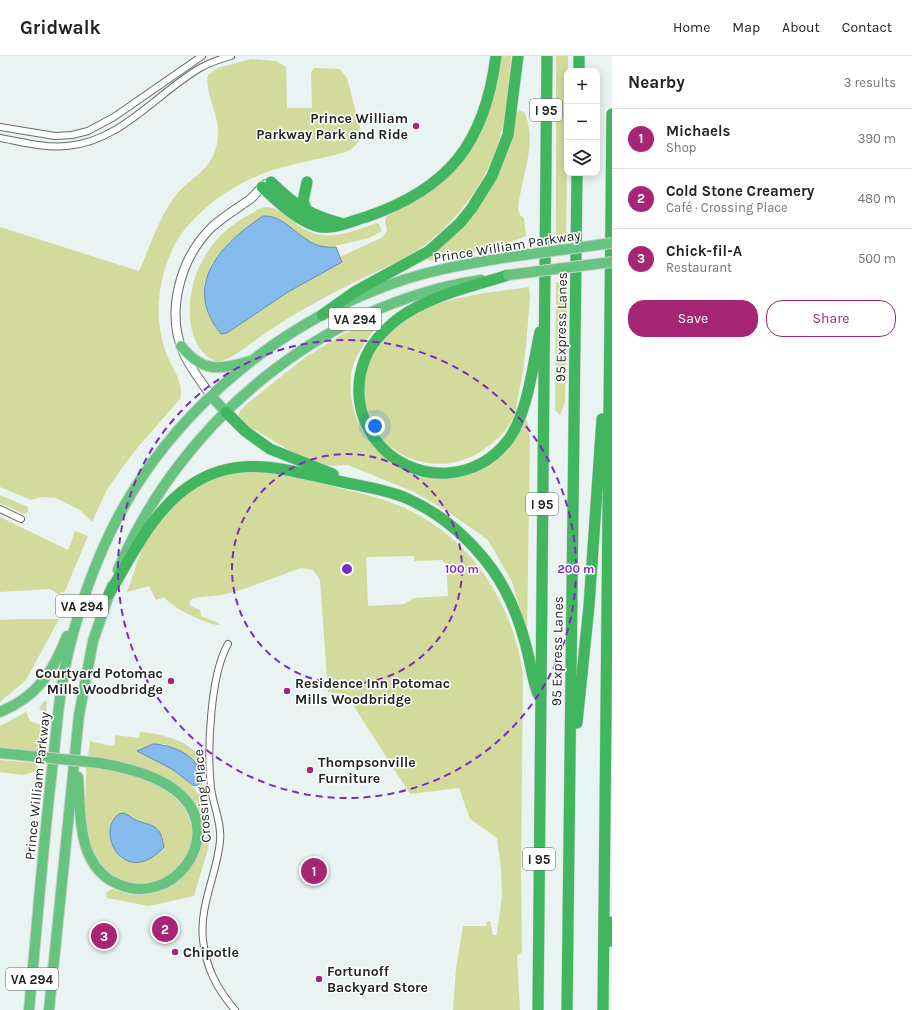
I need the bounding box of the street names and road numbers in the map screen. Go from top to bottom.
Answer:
road number: I 95 [530,99,562,121]
street label: Prince William Parkway [432,226,582,267]
street label: 95 Express Lanes [552,272,571,382]
road number: VA 294 [329,308,381,330]
road number: I 95 [526,493,558,515]
road number: VA 294 [56,595,108,617]
street label: 95 Express Lanes [548,596,567,706]
street label: Prince William Parkway [21,711,54,861]
street label: Crossing Place [190,749,215,843]
road number: I 95 [523,848,555,870]
road number: VA 294 [6,968,58,990]

